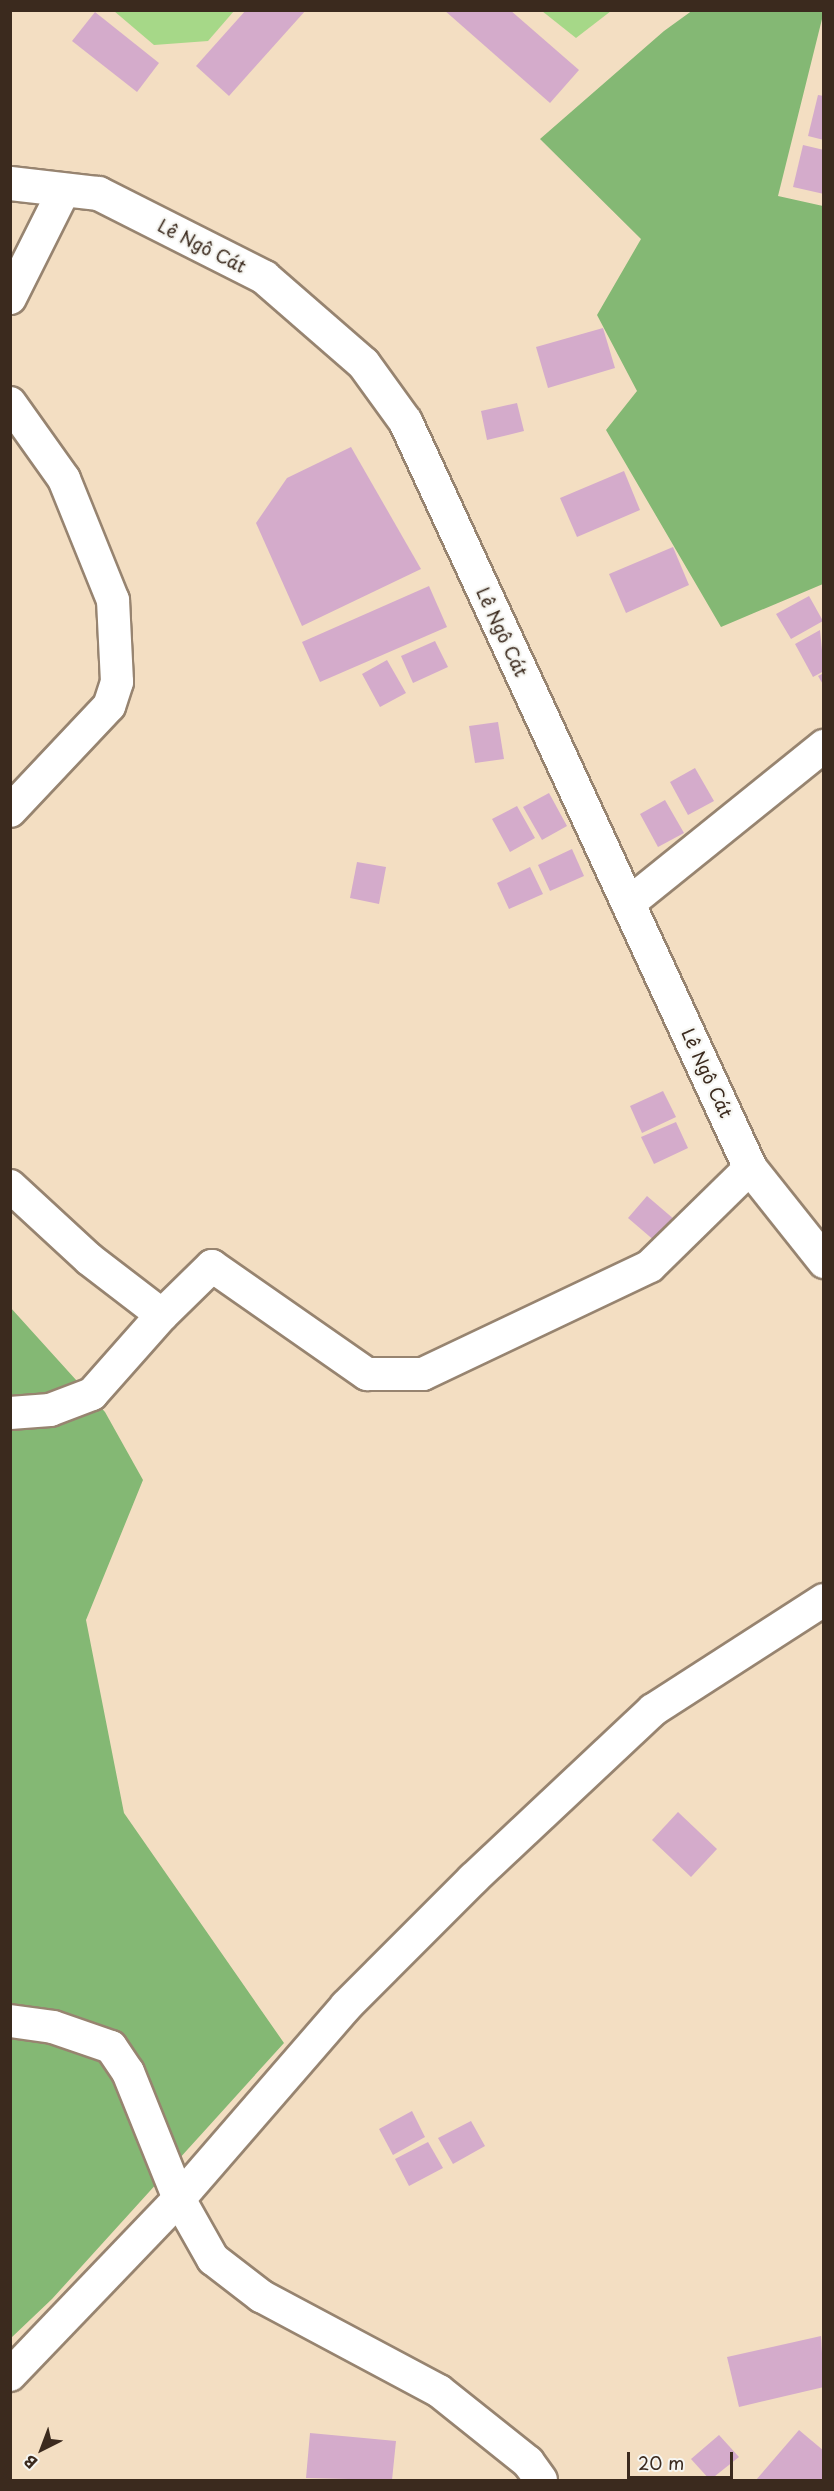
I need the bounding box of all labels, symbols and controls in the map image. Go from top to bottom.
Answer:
street label: Lê Ngô Cát [154,214,250,278]
street label: Lê Ngô Cát [472,583,532,681]
street label: Lê Ngô Cát [677,1024,737,1122]
north arrow [12,2419,72,2479]
scale bar [630,2440,736,2478]
text: 20 m [638,2449,684,2476]
text: B [18,2450,42,2475]

